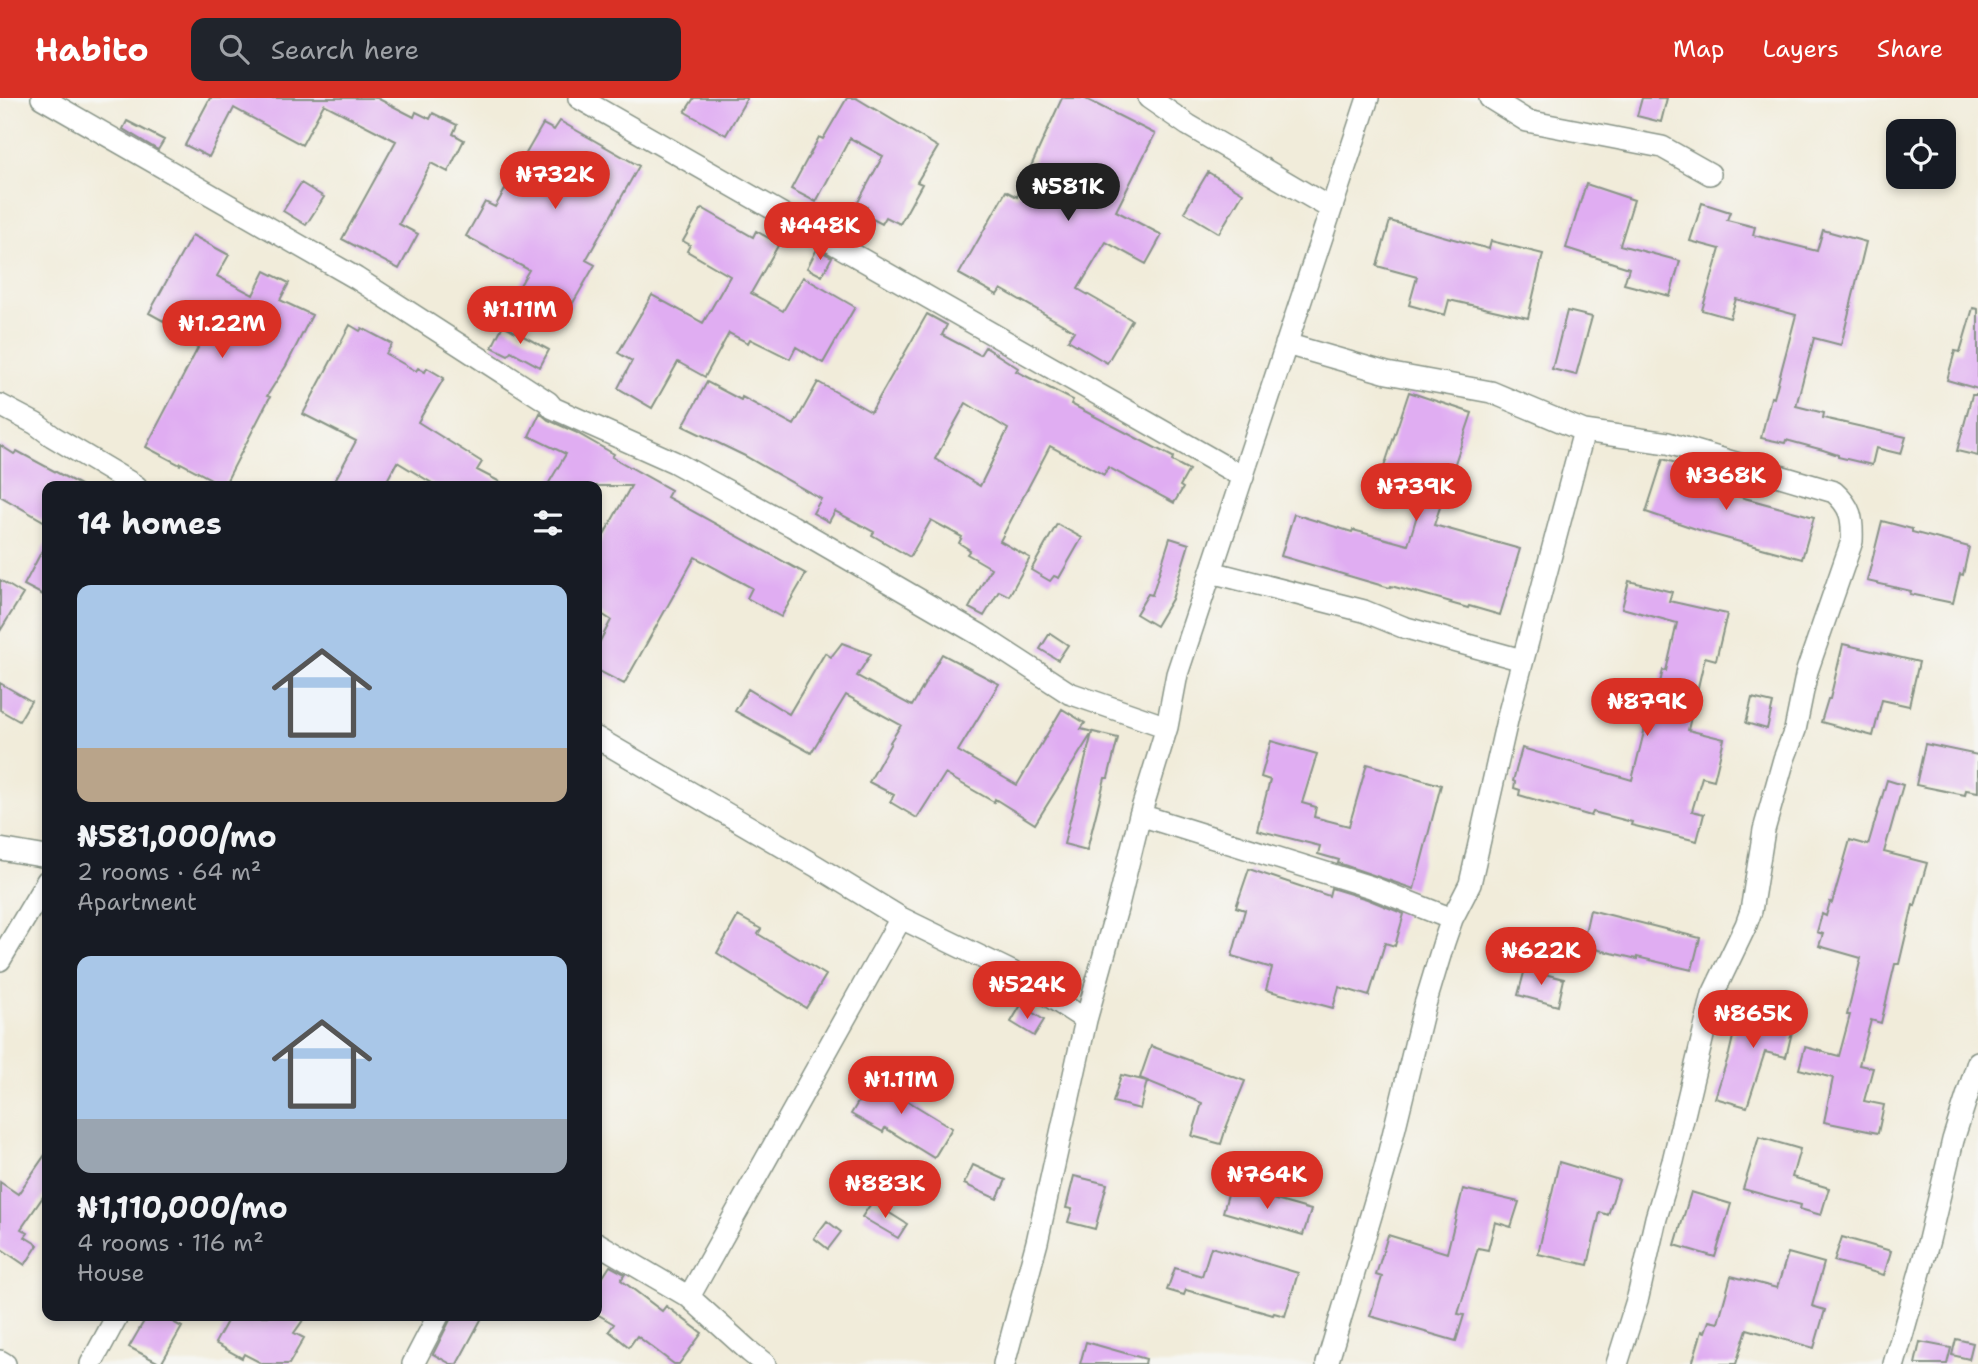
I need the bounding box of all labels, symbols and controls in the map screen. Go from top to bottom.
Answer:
search box [191,18,681,81]
text: Habito [35,27,149,72]
icon: search [215,30,253,68]
text: Search here [271,32,419,67]
text: Map [1673,33,1724,65]
text: Layers [1762,33,1839,65]
text: Share [1877,33,1943,65]
map controls [1886,119,1956,189]
button: locate [1886,119,1956,189]
pin: ₦732K [506,152,604,211]
text: ₦732K [516,159,594,189]
pin: ₦581K [1019,164,1117,223]
text: ₦581K [1032,171,1104,201]
pin: ₦448K [771,202,869,262]
text: ₦448K [780,210,860,240]
pin: ₦1.11M [463,286,577,346]
text: ₦1.11M [483,294,557,324]
pin: ₦1.22M [165,300,279,360]
text: ₦1.22M [178,308,266,338]
pin: ₦368K [1677,452,1775,512]
text: ₦368K [1686,460,1766,490]
pin: ₦739K [1367,464,1465,523]
text: ₦739K [1377,471,1455,501]
text: 14 homes [77,503,222,544]
icon: filters [529,504,567,542]
icon: home [259,630,385,756]
pin: ₦879K [1598,678,1696,738]
text: ₦879K [1607,686,1687,716]
text: ₦581,000/mo [77,816,277,857]
text: 2 rooms · 64 m² [77,857,261,887]
text: Apartment [77,887,197,917]
pin: ₦622K [1492,928,1590,987]
text: ₦622K [1501,935,1581,965]
pin: ₦524K [978,962,1076,1021]
text: ₦524K [989,969,1065,999]
pin: ₦865K [1704,990,1802,1050]
text: ₦865K [1714,998,1792,1028]
icon: home [259,1001,385,1127]
pin: ₦1.11M [844,1056,958,1116]
text: ₦1.11M [864,1064,938,1094]
pin: ₦764K [1218,1152,1316,1211]
text: ₦764K [1227,1159,1307,1189]
pin: ₦883K [836,1160,934,1220]
text: ₦883K [845,1168,925,1198]
text: ₦1,110,000/mo [77,1187,288,1228]
text: 4 rooms · 116 m² [77,1228,264,1258]
text: House [77,1258,145,1288]

